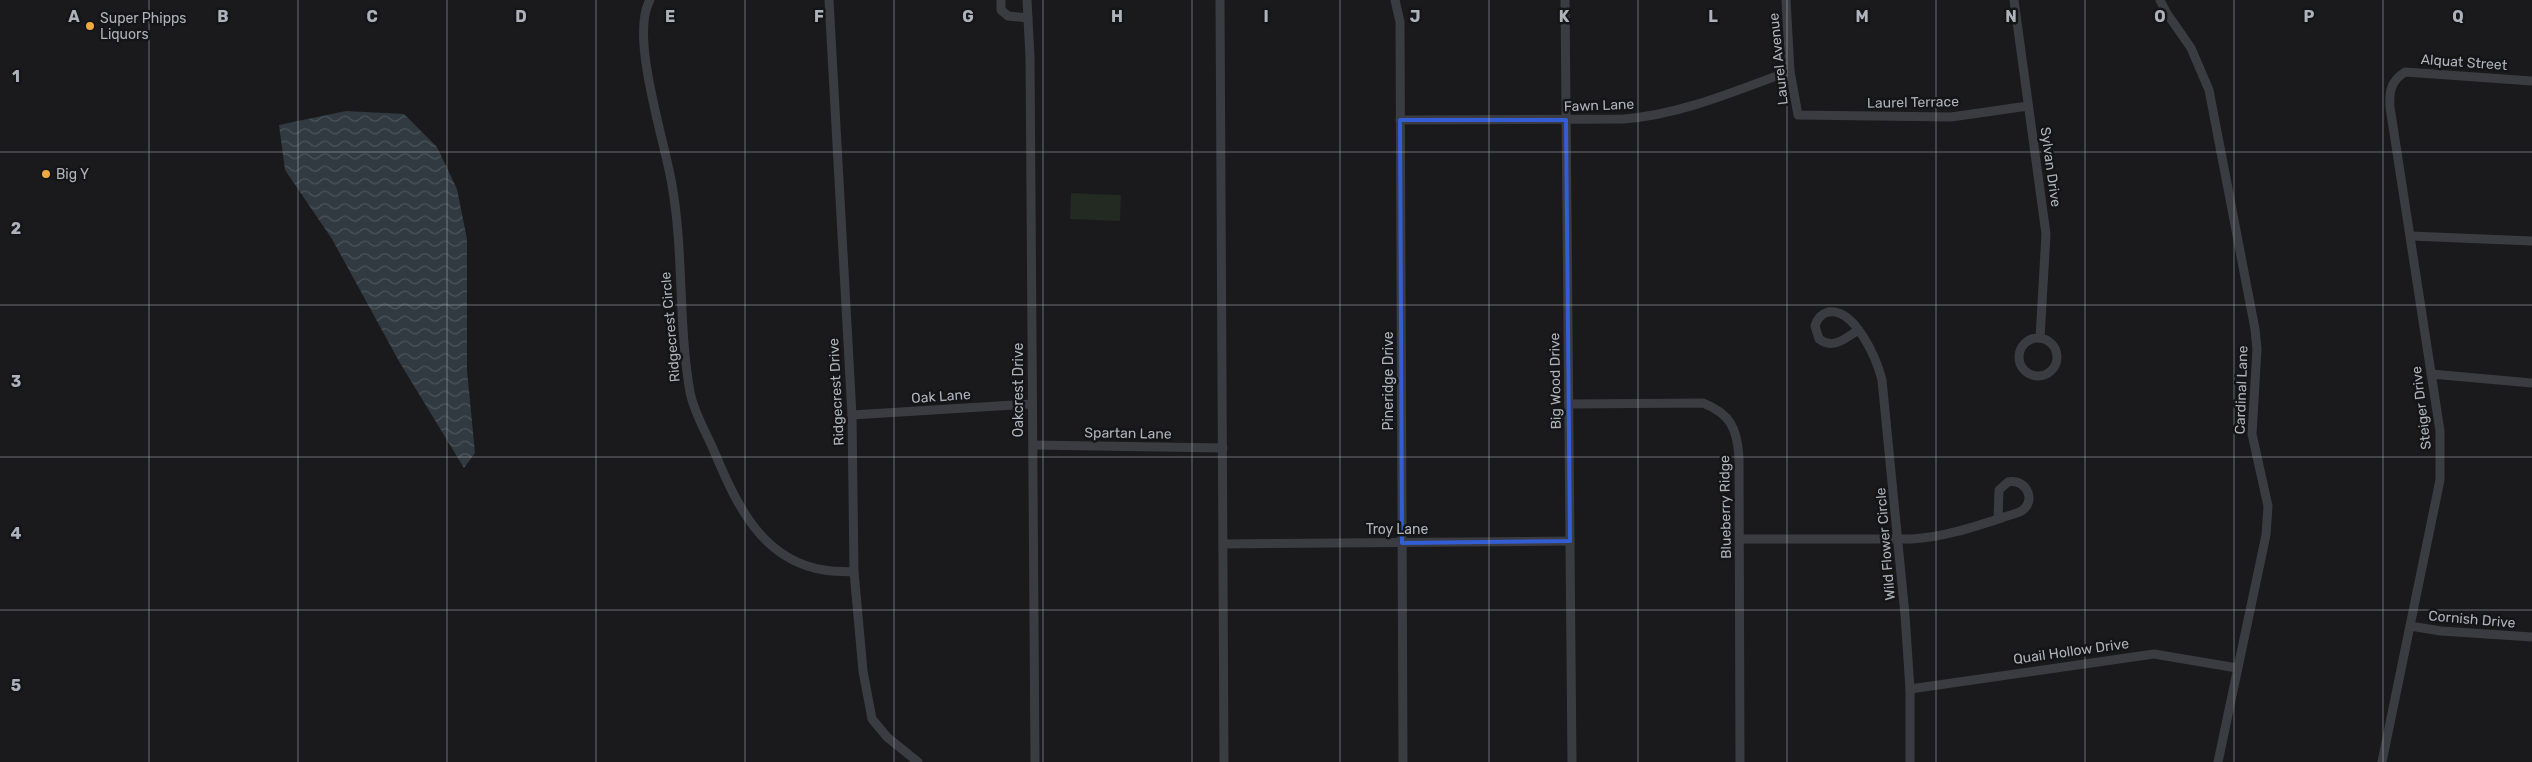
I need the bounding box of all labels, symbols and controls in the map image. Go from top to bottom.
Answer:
text: A [68,7,80,26]
text: B [217,7,229,26]
text: C [366,7,378,26]
text: D [515,7,527,26]
text: E [665,7,675,26]
text: F [814,7,824,26]
text: G [962,7,974,26]
text: H [1111,7,1123,26]
text: I [1263,7,1269,26]
text: J [1410,7,1420,26]
text: K [1559,7,1570,26]
text: L [1708,7,1718,26]
text: M [1855,7,1869,26]
text: N [2005,7,2017,26]
text: O [2154,7,2166,26]
text: P [2304,7,2315,26]
text: Q [2452,7,2464,26]
place label: Super Phipps Liquors [100,10,186,43]
street label: Laurel Avenue [1765,12,1792,106]
marker: Super Phipps Liquors [84,20,96,32]
street label: Alquat Street [2420,51,2508,74]
text: 1 [12,67,20,86]
street label: Laurel Terrace [1867,93,1959,112]
street label: Fawn Lane [1563,96,1635,115]
street label: Sylvan Drive [2036,126,2065,208]
place label: Big Y [56,166,89,183]
marker: Big Y [40,168,52,180]
text: 2 [11,219,21,238]
street label: Ridgecrest Circle [657,271,684,383]
street label: Pineridge Drive [1380,331,1397,431]
street label: Big Wood Drive [1546,332,1565,430]
street label: Ridgecrest Drive [825,338,848,446]
street label: Oakcrest Drive [1010,343,1027,437]
street label: Cardinal Lane [2231,345,2252,435]
street label: Steiger Drive [2408,365,2435,451]
text: 3 [11,372,21,391]
street label: Oak Lane [911,386,972,407]
street label: Spartan Lane [1084,424,1172,443]
street label: Blueberry Ridge [1716,455,1735,559]
street label: Wild Flower Circle [1872,487,1899,601]
street label: Troy Lane [1366,521,1428,538]
text: 4 [11,524,22,543]
street label: Cornish Drive [2428,607,2516,632]
street label: Quail Hollow Drive [2012,635,2130,668]
text: 5 [11,676,21,695]

